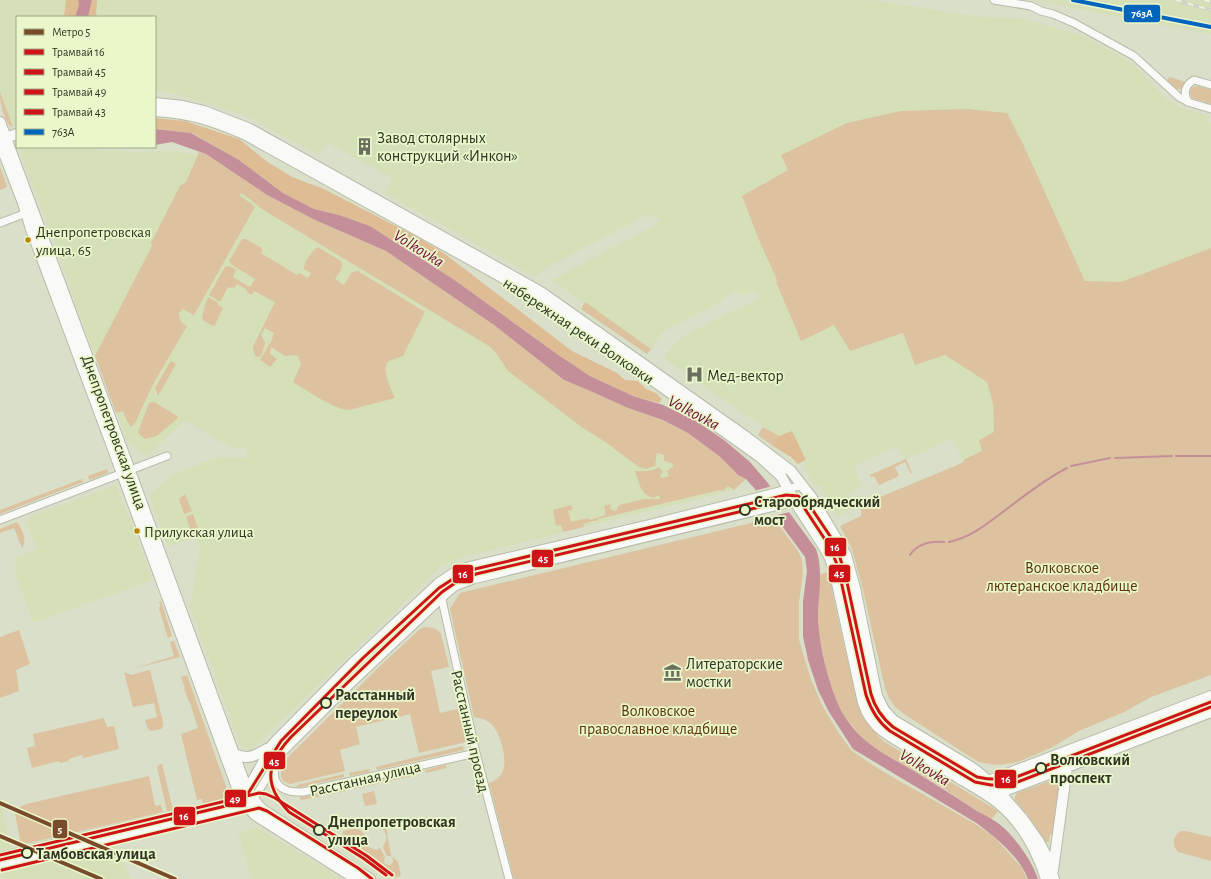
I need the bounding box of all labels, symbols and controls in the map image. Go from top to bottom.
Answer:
line badge: 763А [1123,4,1161,23]
text: 763А [1131,8,1153,19]
legend [16,16,156,148]
text: Метро 5 [52,26,90,38]
text: Трамвай 16 [52,46,105,58]
text: Трамвай 45 [52,66,106,78]
text: Трамвай 49 [52,86,107,98]
text: Трамвай 43 [52,106,106,118]
text: 763А [52,126,75,138]
place label: Завод столярных конструкций «Инкон» [377,130,518,165]
building icon: Завод столярных конструкций «Инкон» [354,136,374,156]
place label: Днепропетровская улица, 65 [35,225,151,258]
water label: Volkovka [391,226,447,270]
marker: Днепропетровская улица, 65 [23,235,33,245]
street label: набережная реки Волковки [500,274,657,387]
street label: Днепропетровская улица [78,353,150,512]
hospital icon: Мед-вектор [684,365,704,385]
place label: Мед-вектор [707,368,784,384]
water label: Volkovka [665,392,722,433]
place label: Старообрядческий мост [754,494,880,528]
marker: Старообрядческий мост [739,504,751,516]
place label: Прилукская улица [144,525,254,540]
marker: Прилукская улица [132,526,142,536]
line badge: 16 [824,537,847,557]
text: 16 [830,542,840,553]
line badge: 45 [531,549,554,568]
text: 45 [538,553,548,564]
park label: Волковское лютеранское кладбище [986,560,1138,594]
line badge: 16 [452,564,474,584]
line badge: 45 [828,564,851,583]
text: 45 [834,568,844,579]
text: 16 [458,569,468,580]
place label: Литераторские мостки [686,656,783,690]
museum icon: Литераторские мостки [663,662,683,682]
street label: Расстанный проезд [448,669,492,794]
place label: Расстанный переулок [335,687,415,722]
marker: Расстанный переулок [320,697,332,709]
park label: Волковское православное кладбище [579,703,737,737]
water label: Volkovka [896,746,953,789]
line badge: 45 [263,751,286,770]
place label: Волковский проспект [1050,752,1130,786]
text: 45 [269,756,279,767]
street label: Расстанная улица [308,758,423,801]
marker: Волковский проспект [1035,762,1047,774]
line badge: 16 [994,769,1017,789]
text: 16 [1001,774,1011,785]
line badge: 49 [224,789,247,808]
text: 49 [230,794,240,805]
line badge: 16 [173,806,196,826]
text: 16 [179,811,189,822]
place label: Днепропетровская улица [327,814,456,849]
line badge: 5 [52,819,68,839]
text: 5 [58,824,63,835]
marker: Днепропетровская улица [313,824,325,836]
place label: Тамбовская улица [36,846,156,863]
marker: Тамбовская улица [21,847,33,859]

